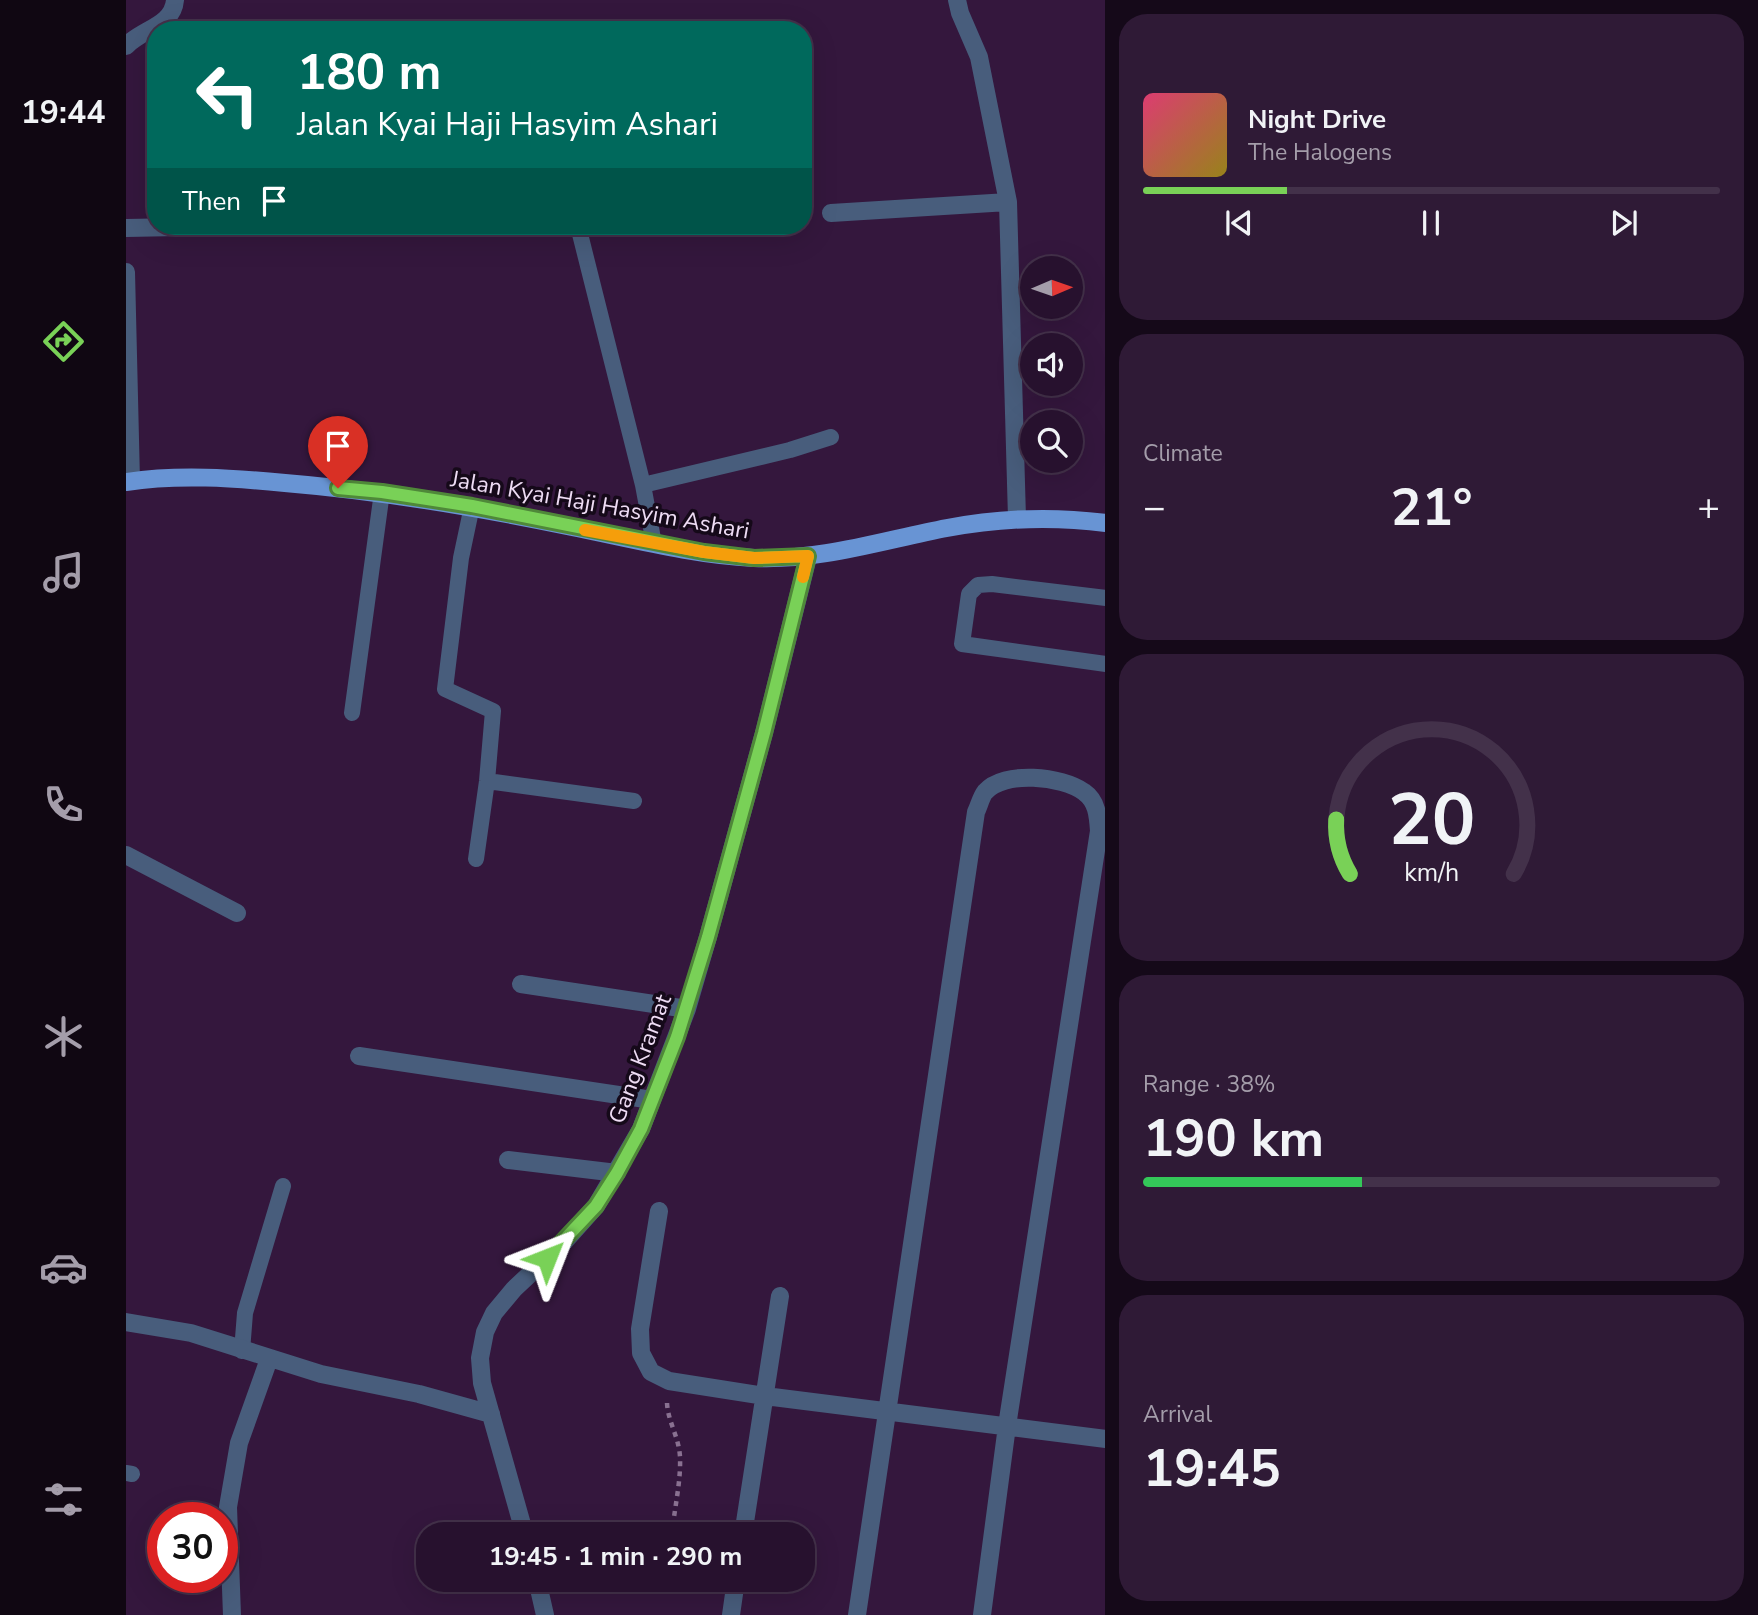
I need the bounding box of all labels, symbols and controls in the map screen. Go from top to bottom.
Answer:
text: 180 m [297,39,441,106]
icon: left [182,49,273,140]
text: 19:44 [21,91,105,134]
text: Night Drive [1248,102,1386,137]
text: Jalan Kyai Haji Hasyim Ashari [297,103,718,146]
text: The Halogens [1248,137,1392,168]
icon: arrive [255,182,293,220]
text: Then [182,184,241,219]
icon: previous [1220,204,1258,242]
icon: pause [1412,204,1450,242]
icon: next [1605,204,1643,242]
north arrow [1020,256,1083,318]
map controls [1020,256,1083,473]
icon: directions [39,317,88,366]
button: sound [1020,333,1083,396]
button: search [1020,410,1083,473]
pin [308,416,368,488]
icon: arrive [319,427,357,465]
text: Climate [1143,438,1223,469]
street label: Jalan Kyai Haji Hasyim Ashari [447,463,752,547]
text: 21° [1390,472,1473,543]
text: − [1143,482,1166,533]
text: + [1697,482,1720,533]
icon: music [39,548,88,597]
text: 20 [1388,770,1475,870]
icon: phone [39,780,88,829]
text: km/h [1404,855,1459,889]
street label: Gang Kramat [601,989,679,1128]
icon: climate [39,1012,88,1061]
text: Range · 38% [1143,1069,1275,1100]
text: 190 km [1143,1103,1324,1174]
position arrow [510,1221,584,1295]
icon: car [39,1243,88,1292]
text: Arrival [1143,1399,1212,1430]
text: 19:45 [1143,1433,1281,1504]
icon: filters [39,1475,88,1524]
speed limit sign: 30 [147,1502,238,1593]
text: 19:45 · 1 min · 290 m [489,1539,742,1574]

